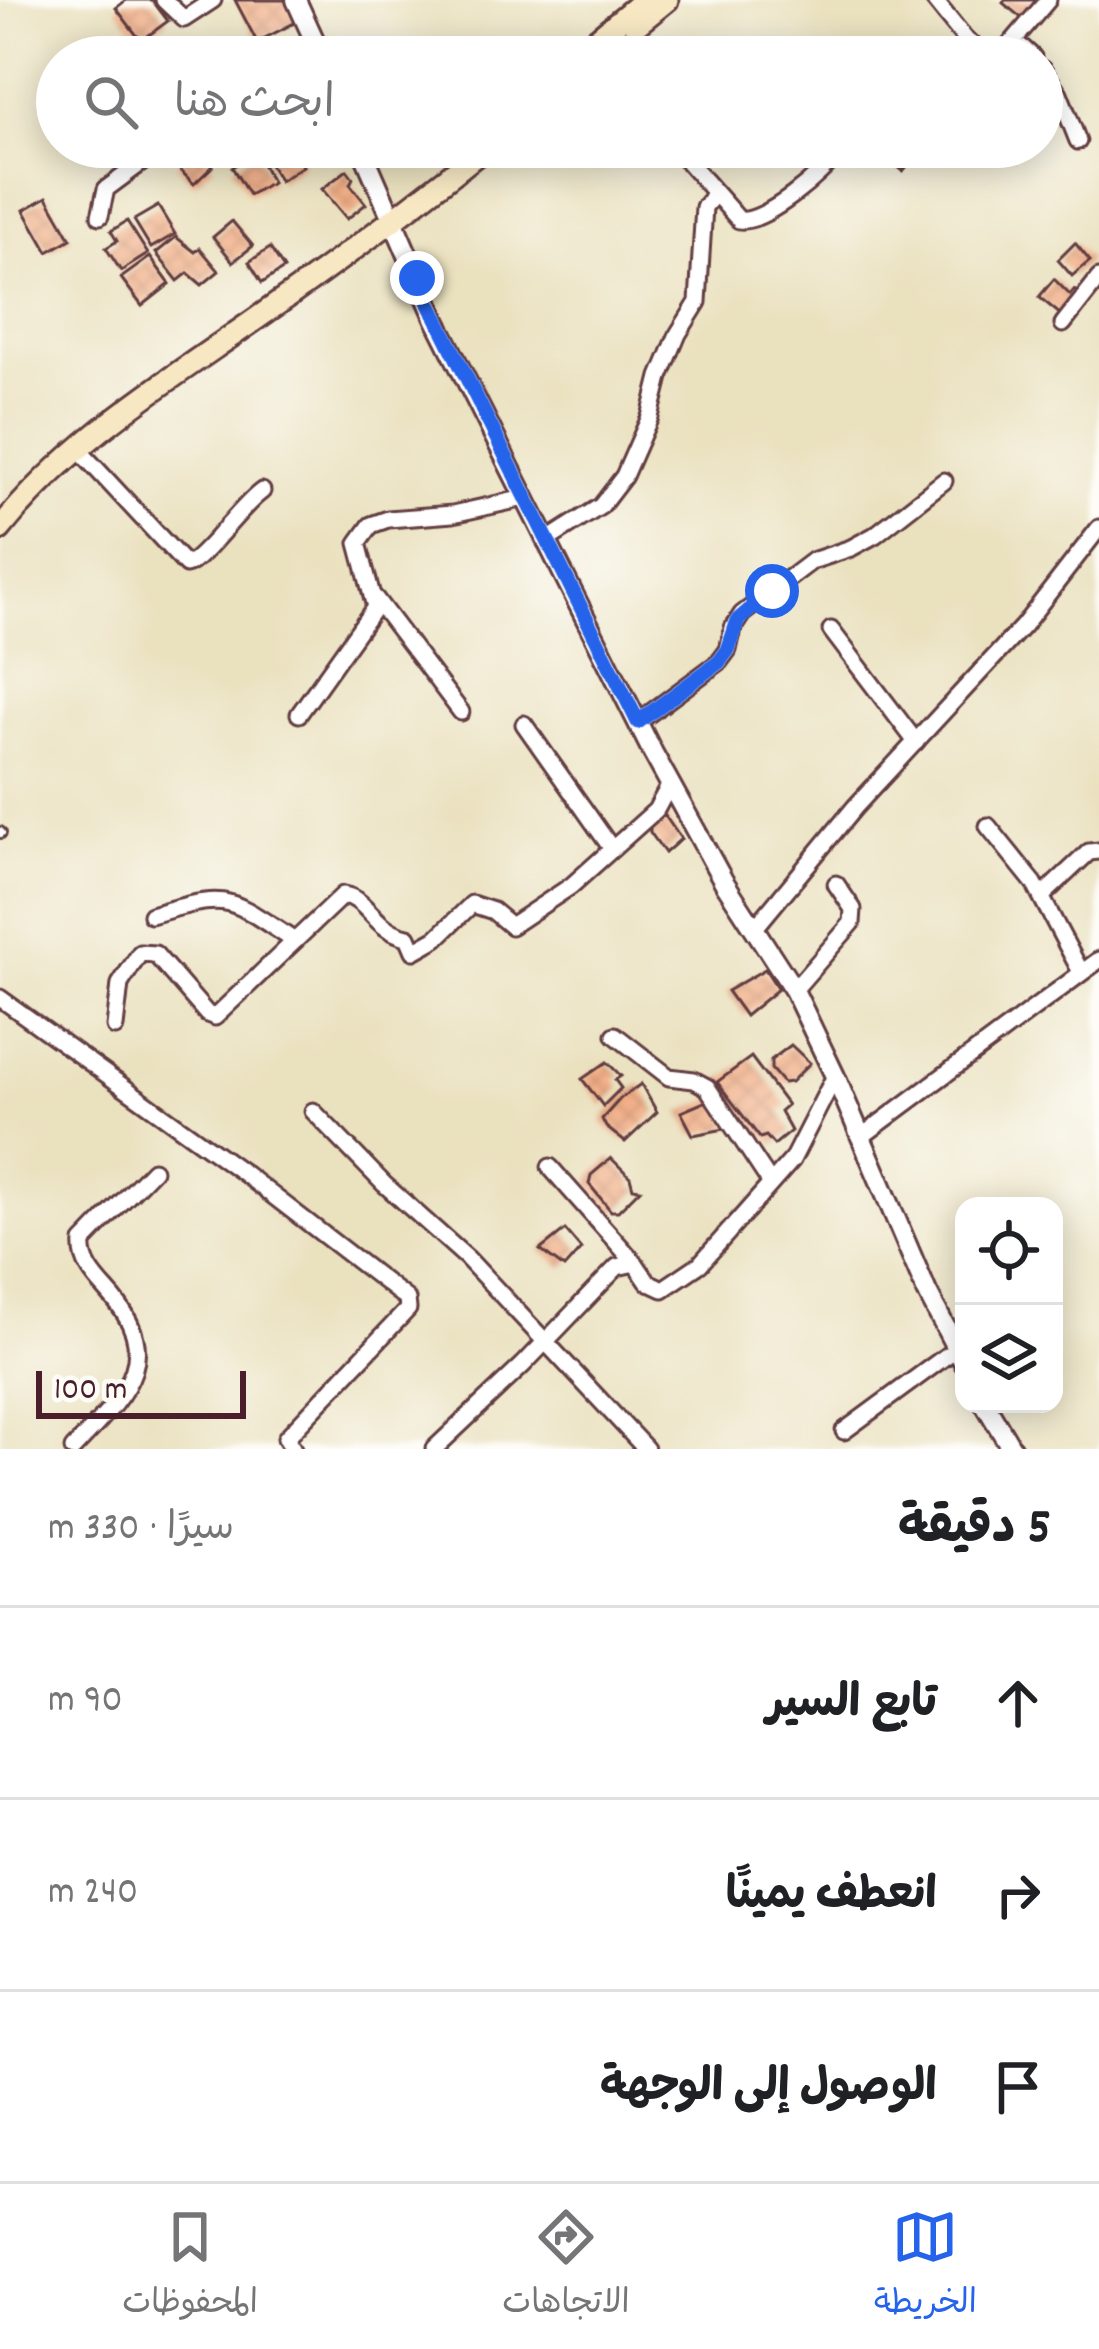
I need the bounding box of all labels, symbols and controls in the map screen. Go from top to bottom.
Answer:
search box [36,36,1063,168]
icon: search [78,69,144,135]
text: ابحث هنا [174,74,335,138]
route end [390,251,444,305]
route start [745,564,799,618]
map controls [955,1197,1063,1413]
button: locate [955,1197,1063,1305]
button: layers [955,1305,1063,1413]
scale bar [36,1365,246,1418]
text: 100 m [54,1368,127,1415]
text: 5 دقيقة [898,1495,1051,1567]
text: سيرًا · 330 m [48,1503,234,1558]
icon: ahead [985,1670,1051,1736]
text: تابع السير [766,1674,937,1738]
text: 90 m [48,1675,123,1730]
icon: right [985,1862,1051,1928]
text: انعطف يمينًا [726,1866,937,1930]
text: 240 m [48,1867,138,1922]
icon: arrive [985,2054,1051,2120]
text: الوصول إلى الوجهة [600,2058,937,2122]
tab: المحفوظات [122,2204,258,2330]
tab: الاتجاهات [502,2204,630,2330]
tab: الخريطة [874,2204,977,2330]

